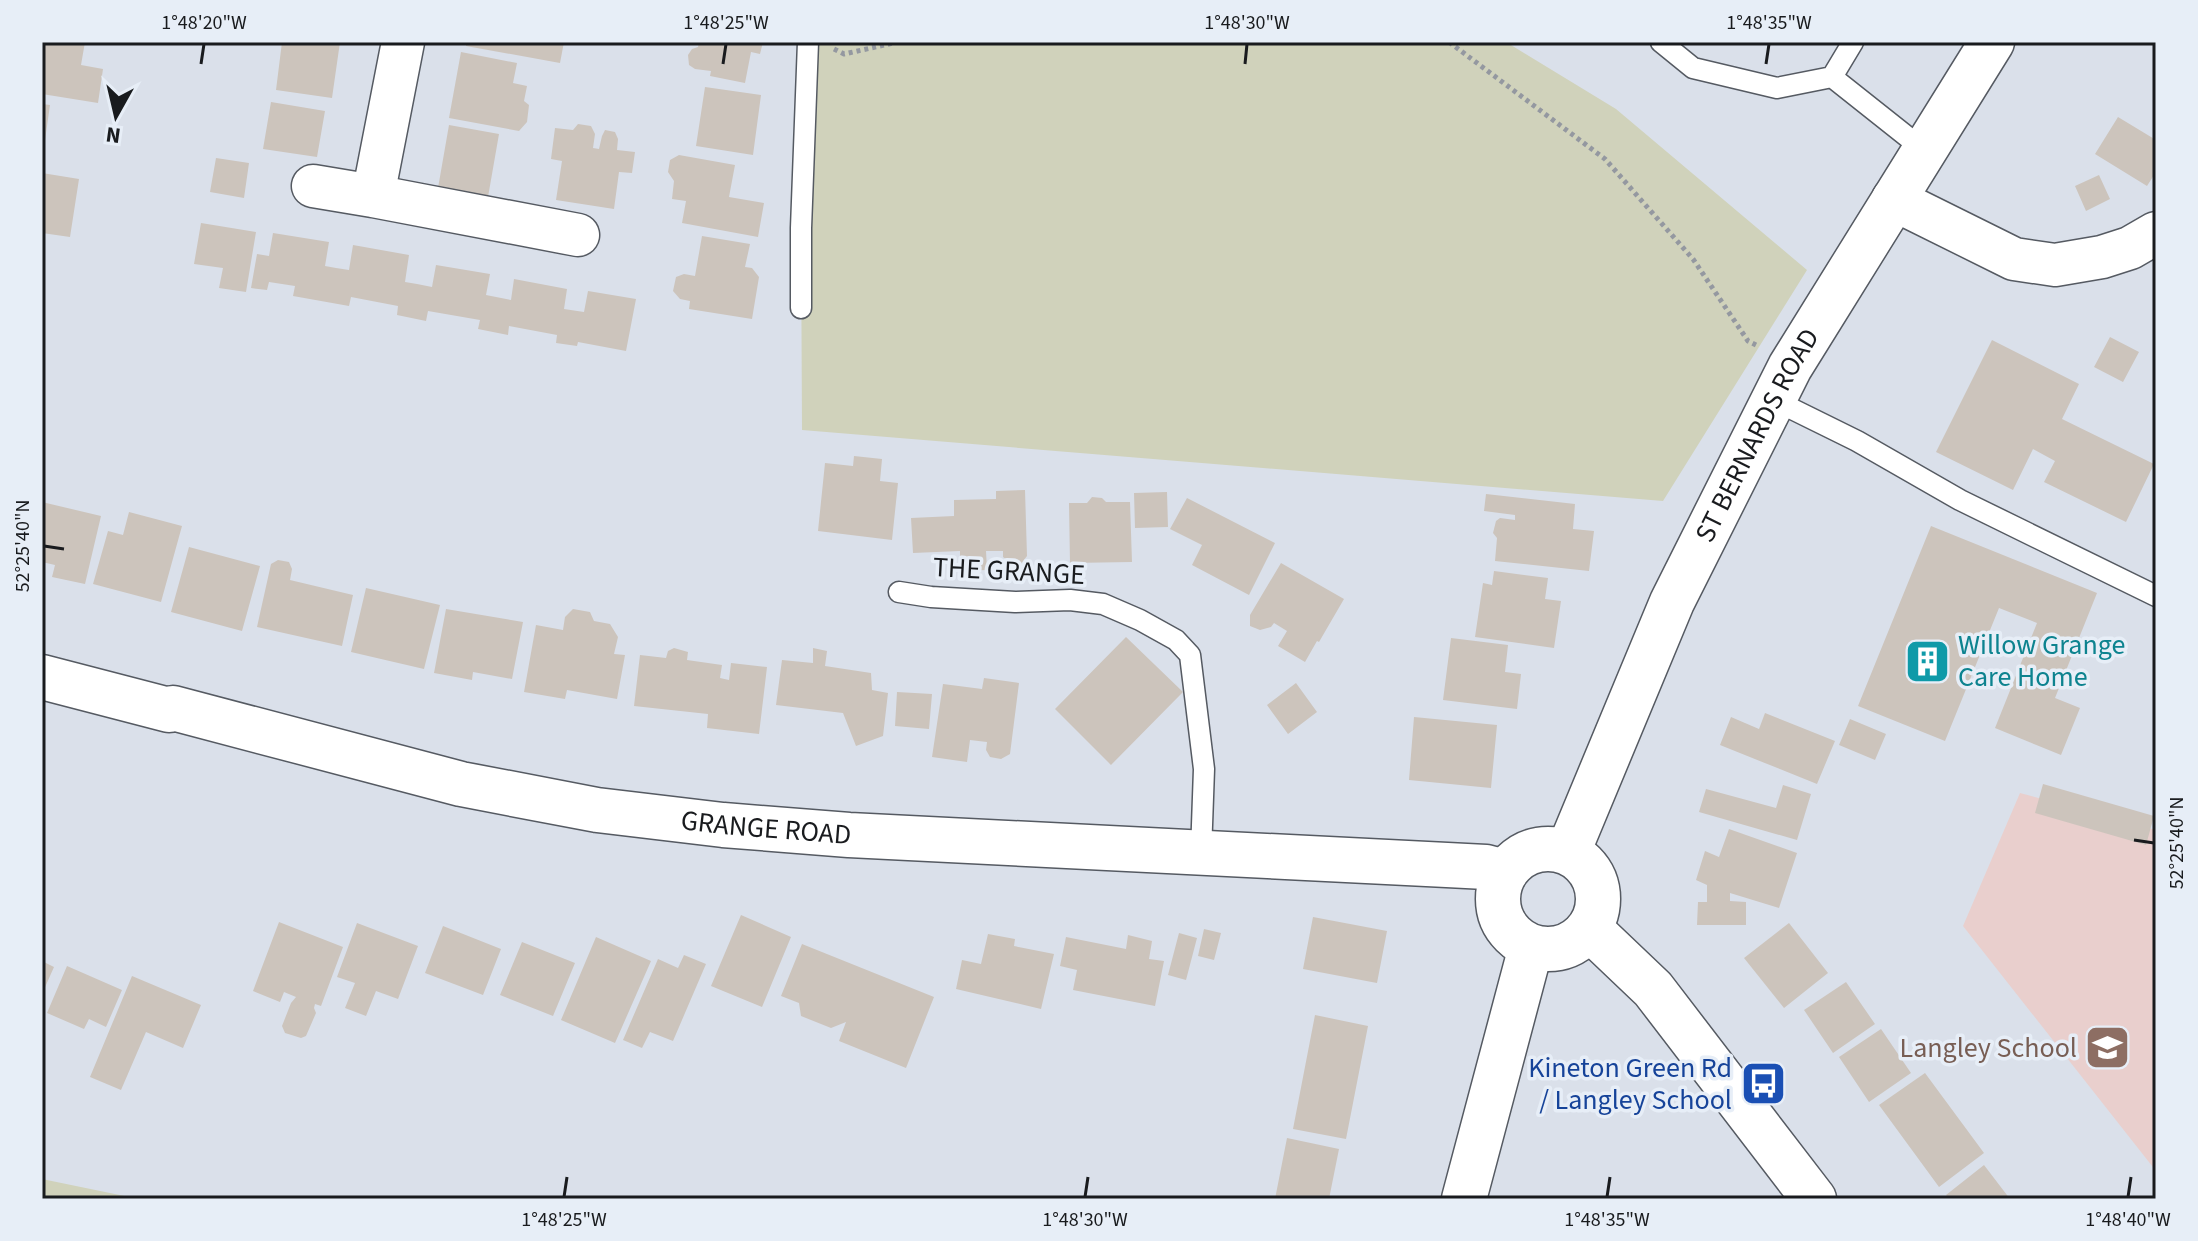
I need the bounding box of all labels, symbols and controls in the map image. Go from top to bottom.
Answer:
text: 1°48'20"W [161,9,247,37]
text: 1°48'25"W [683,9,769,37]
text: 1°48'30"W [1204,9,1290,37]
text: 1°48'35"W [1726,9,1812,37]
north arrow [76,76,156,156]
text: N [104,118,123,152]
street label: ST BERNARDS ROAD [1685,321,1829,549]
text: 52°25'40"N [9,500,37,592]
street label: THE GRANGE [932,547,1086,595]
place label: Willow Grange Care Home [1958,625,2125,697]
building icon: Willow Grange Care Home [1903,637,1951,685]
text: 52°25'40"N [2163,797,2191,889]
street label: GRANGE ROAD [679,800,853,855]
school or university icon: Langley School [2084,1024,2132,1072]
place label: Langley School [1900,1028,2077,1068]
place label: Kineton Green Rd / Langley School [1528,1048,1732,1120]
bus stop icon: Kineton Green Rd / Langley School [1739,1060,1787,1108]
text: 1°48'25"W [521,1206,607,1234]
text: 1°48'30"W [1042,1206,1128,1234]
text: 1°48'35"W [1564,1206,1650,1234]
text: 1°48'40"W [2085,1206,2171,1234]

